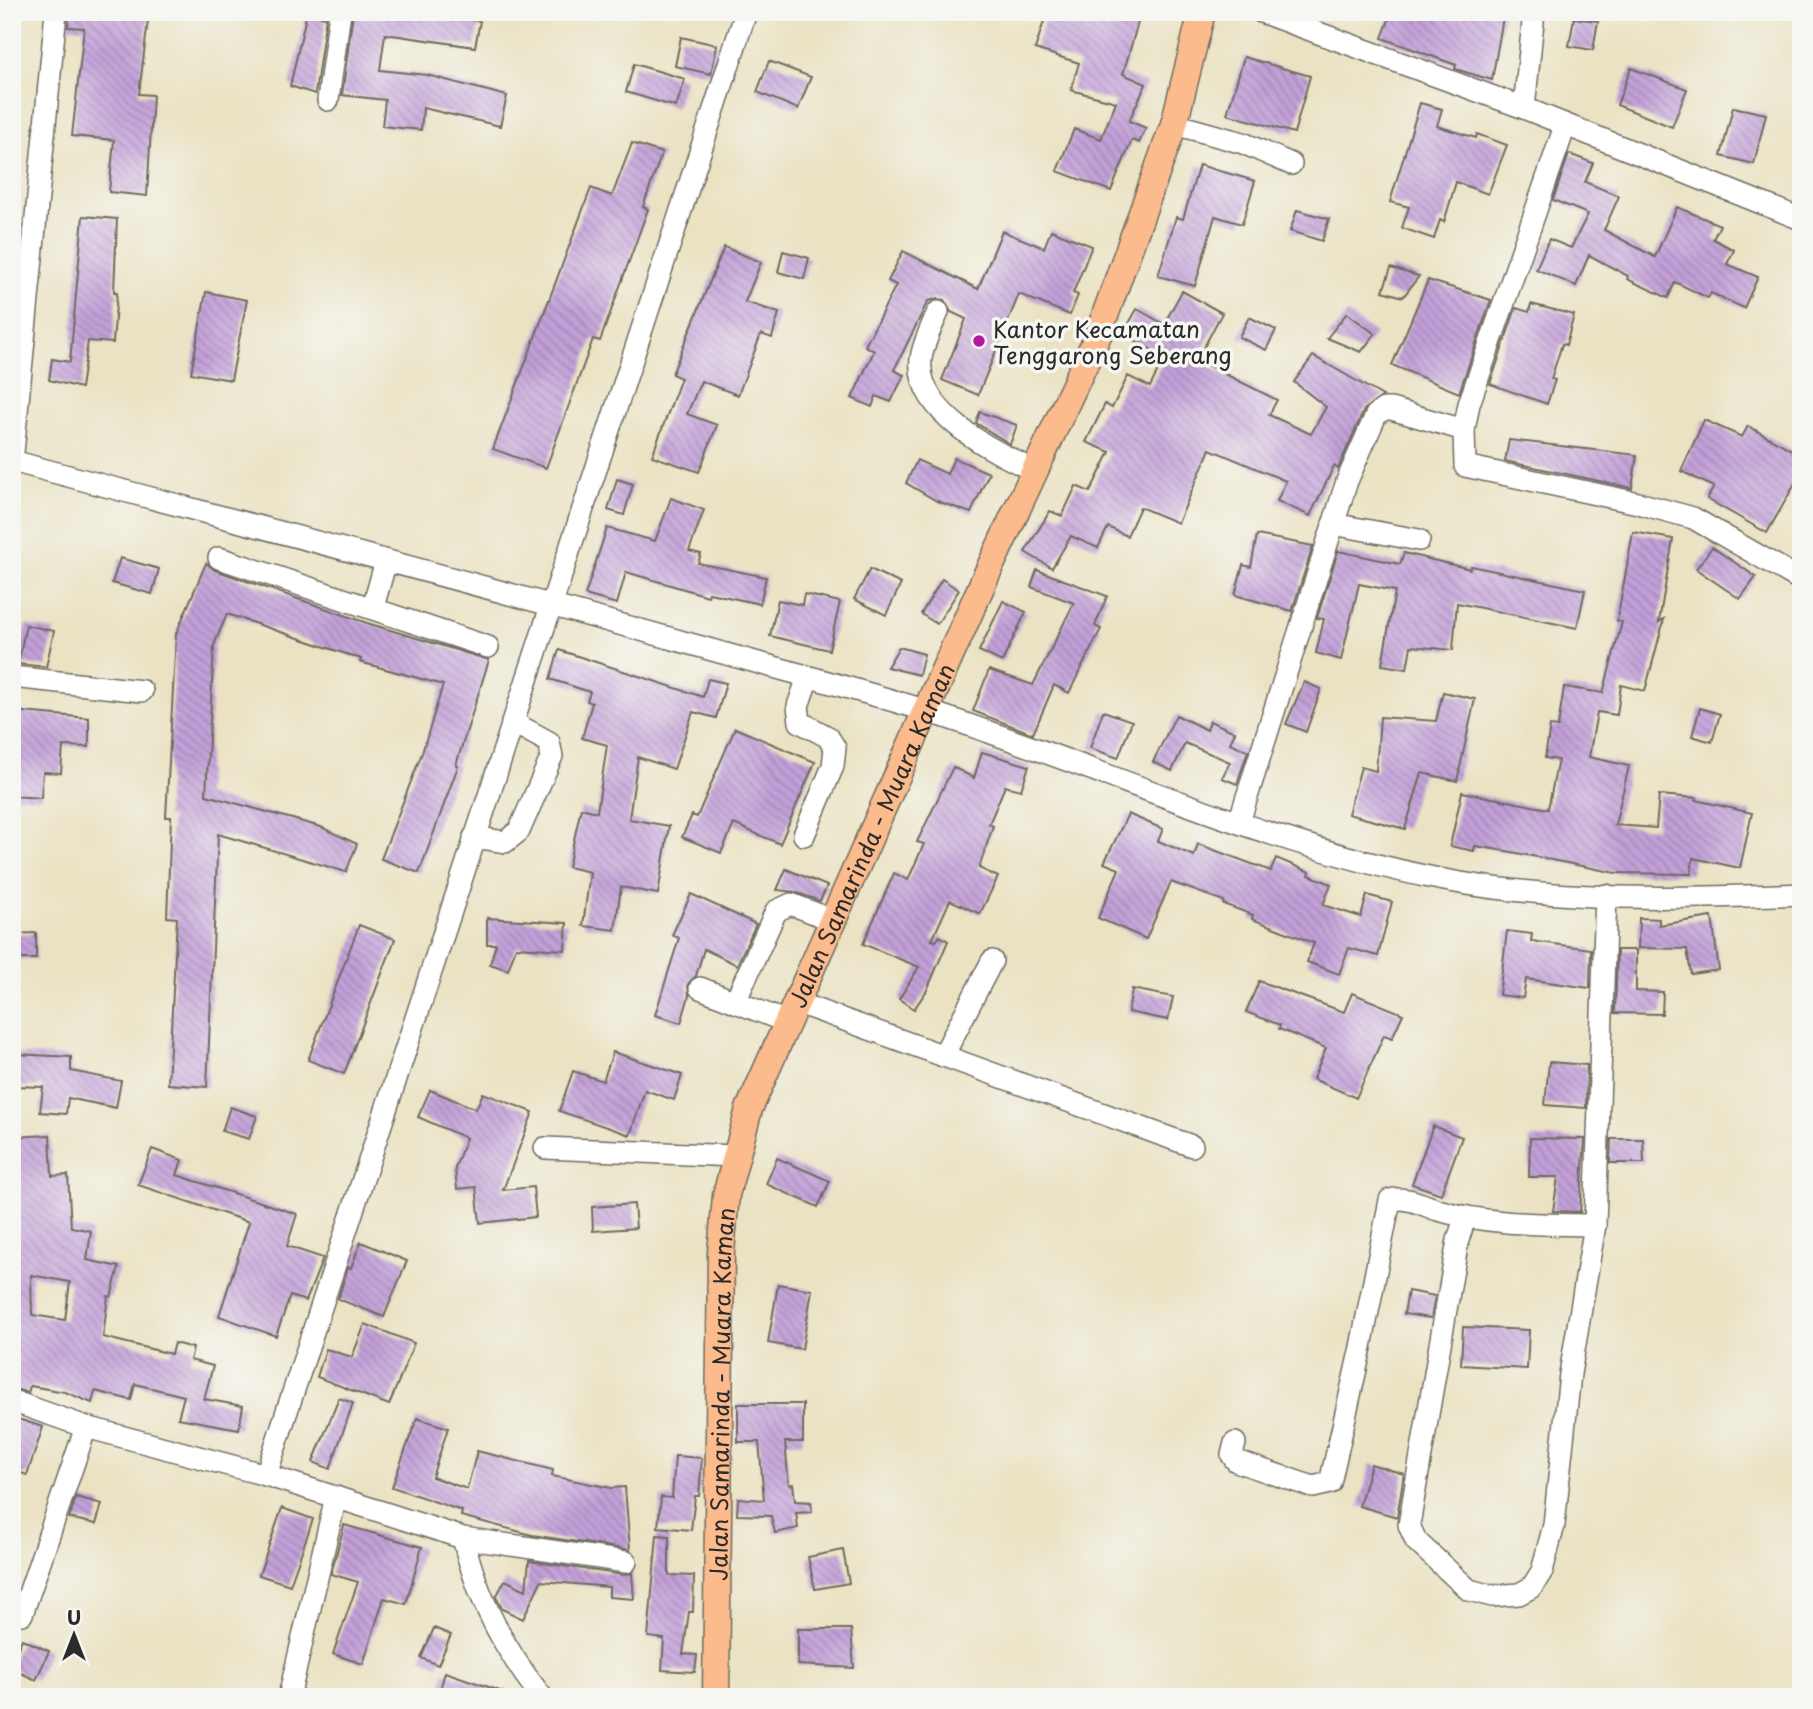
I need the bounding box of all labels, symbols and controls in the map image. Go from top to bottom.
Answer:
place label: Kantor Kecamatan Tenggarong Seberang [993,311,1232,372]
marker: Kantor Kecamatan Tenggarong Seberang [971,333,987,349]
street label: Jalan Samarinda - Muara Kaman [779,657,963,1013]
street label: Jalan Samarinda - Muara Kaman [700,1206,742,1581]
north arrow [38,1600,108,1670]
text: U [67,1603,81,1631]

